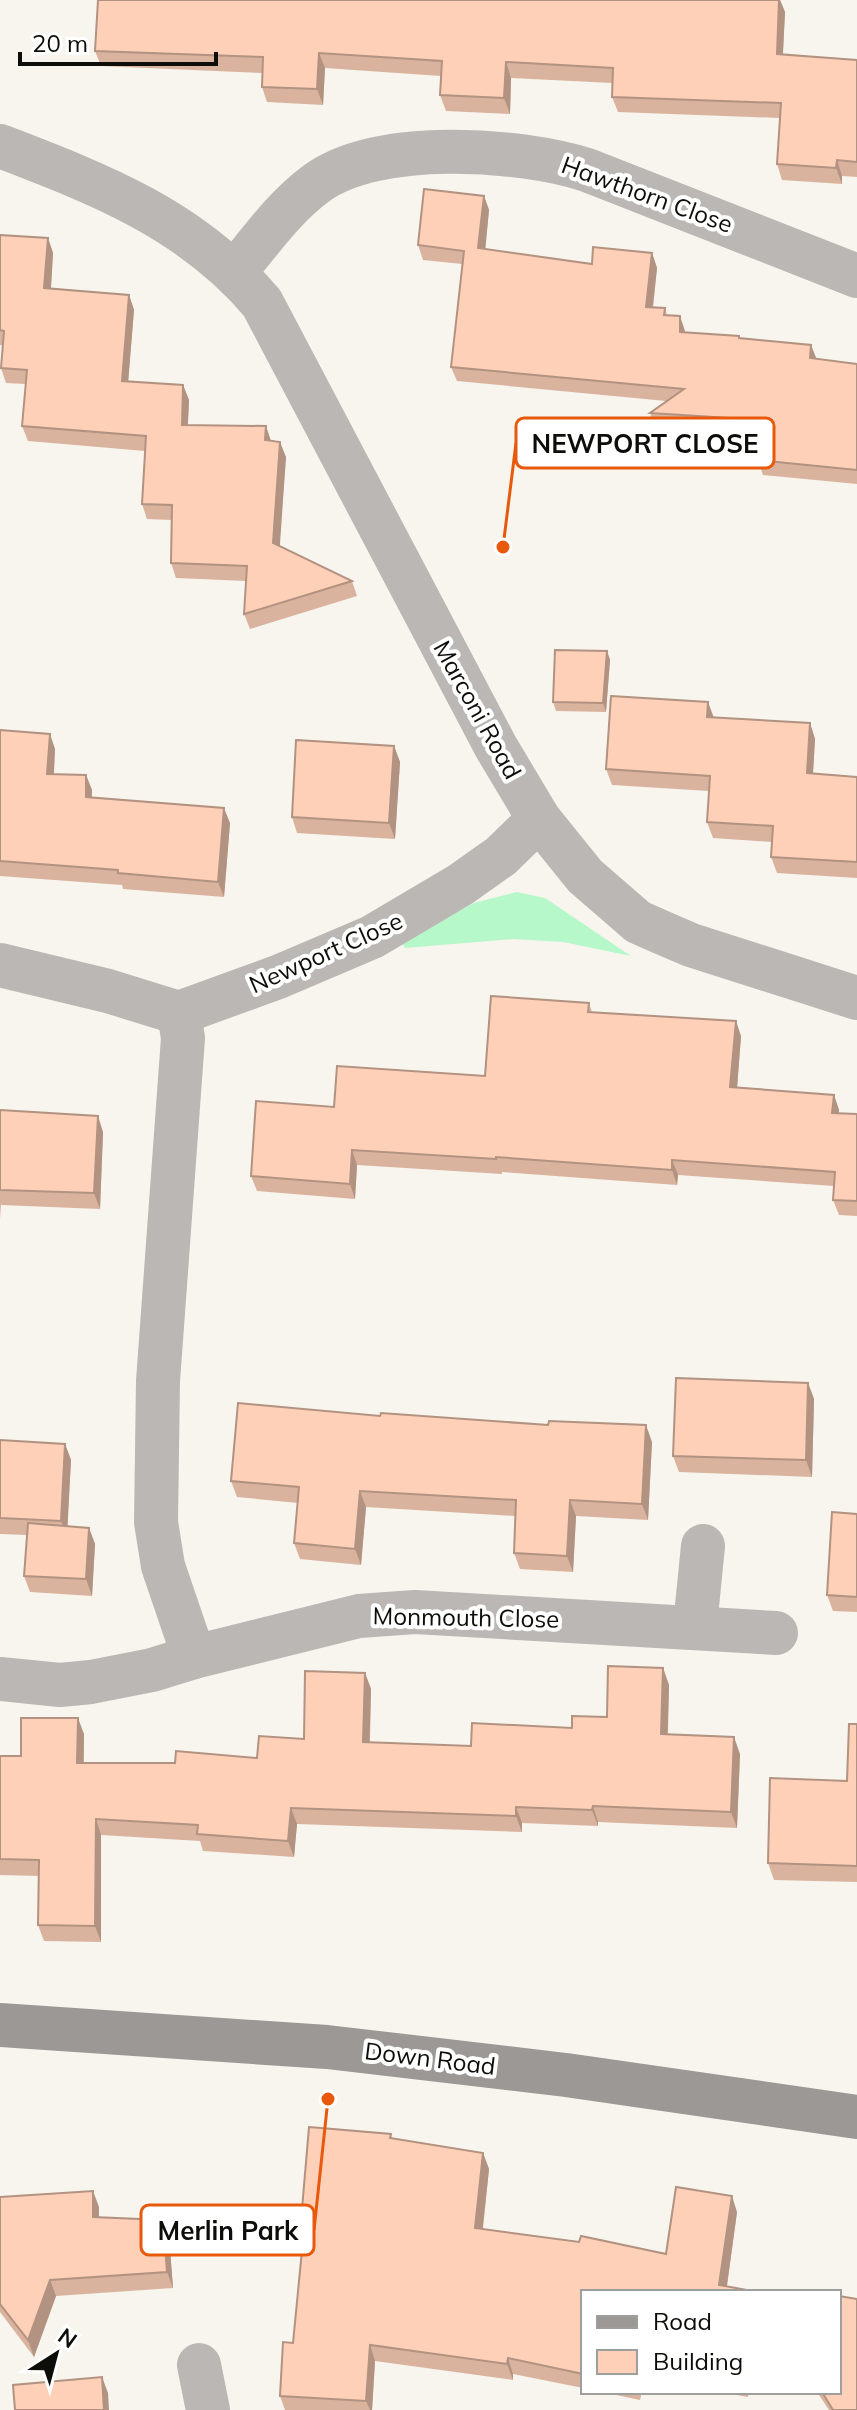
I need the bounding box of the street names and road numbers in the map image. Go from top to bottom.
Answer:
street label: Hawthorn Close [558,149,737,239]
street label: Marconi Road [427,635,528,784]
street label: Newport Close [244,905,407,999]
street label: Monmouth Close [373,1600,560,1634]
street label: Down Road [363,2035,497,2081]

